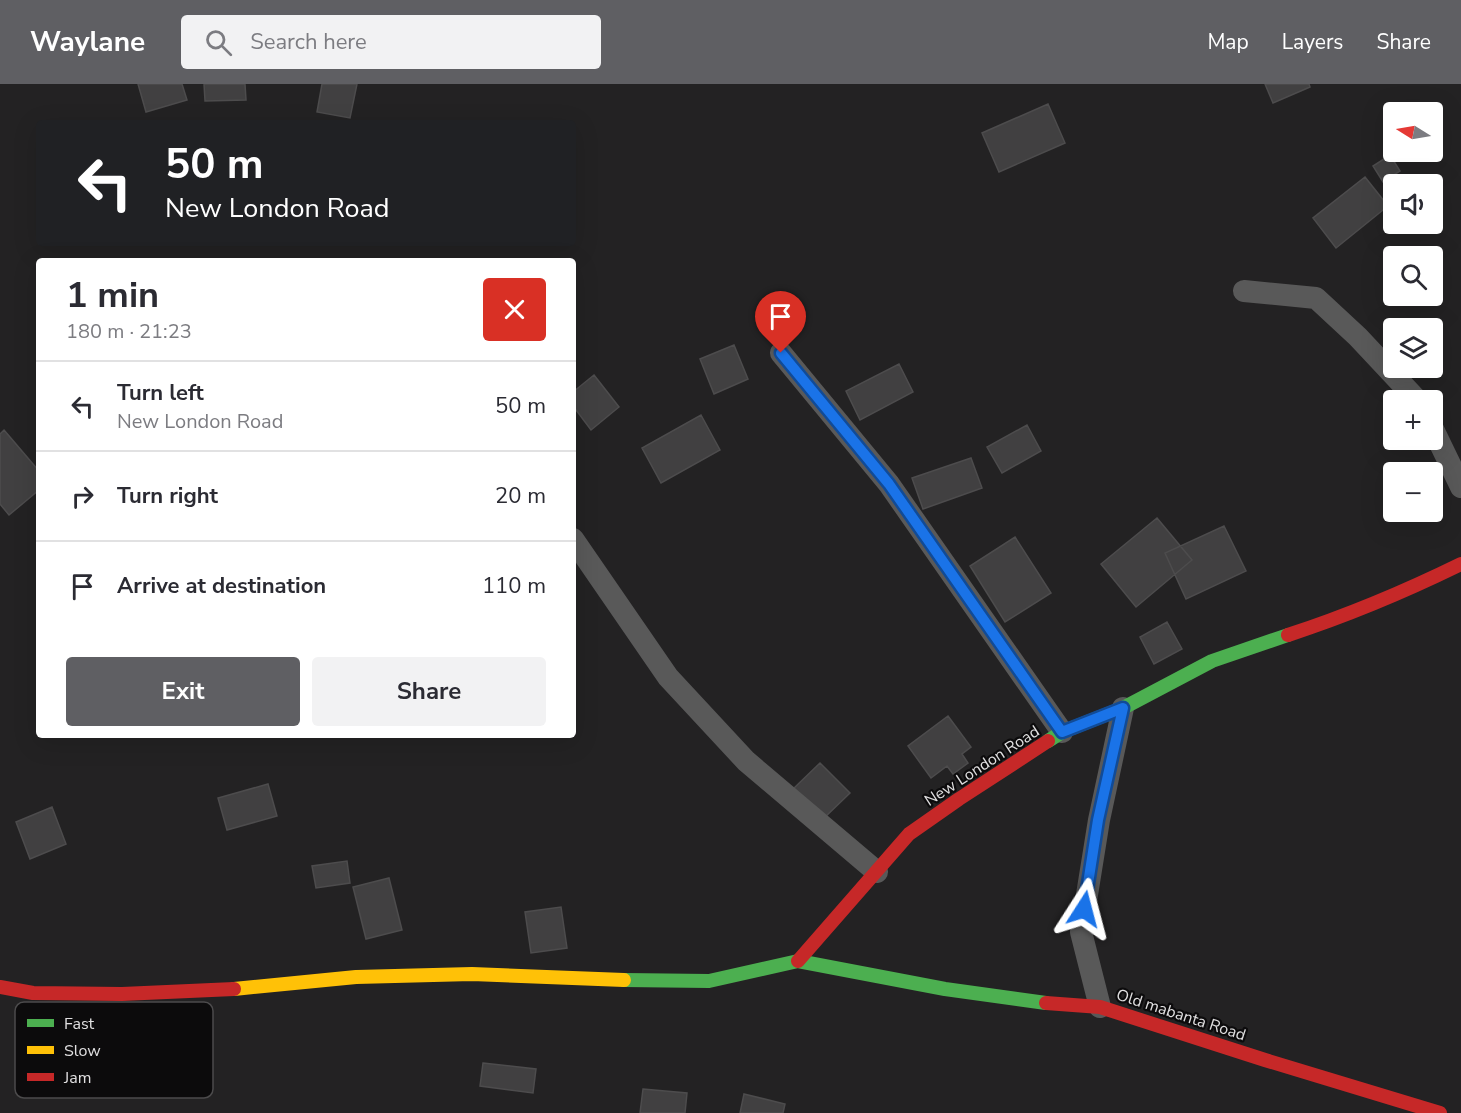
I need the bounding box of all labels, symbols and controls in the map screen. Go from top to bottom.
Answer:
search box [181,15,601,69]
text: Waylane [30,23,145,61]
icon: search [202,26,235,59]
text: Search here [250,27,367,57]
text: Map [1207,28,1249,56]
text: Layers [1282,28,1343,56]
text: Share [1376,28,1431,56]
north arrow [1383,102,1443,162]
map controls [1383,102,1443,522]
text: 50 m [165,136,264,193]
icon: left [66,144,144,222]
button: sound [1383,174,1443,234]
text: New London Road [165,190,390,227]
button: search [1383,246,1443,306]
text: 1 min [66,271,159,320]
button: close [483,278,546,341]
pin [755,291,806,353]
icon: arrive [764,300,797,333]
text: 180 m · 21:23 [66,318,192,345]
button: layers [1383,318,1443,378]
text: Turn left [117,378,204,408]
icon: left [66,390,99,423]
button: + [1383,390,1443,450]
text: 50 m [495,391,546,421]
text: New London Road [117,408,283,435]
button: − [1383,462,1443,522]
icon: right [66,480,99,513]
text: Turn right [117,481,218,511]
text: 20 m [495,481,546,511]
icon: arrive [66,570,99,603]
text: Arrive at destination [117,571,326,601]
text: 110 m [482,571,546,601]
button: Exit [66,657,300,726]
button: Share [312,657,546,726]
street label: New London Road [920,721,1044,811]
position arrow [1052,877,1116,941]
street label: Old mabanta Road [1113,984,1249,1046]
legend [15,1002,213,1098]
text: Fast [64,1013,95,1035]
text: Slow [64,1040,101,1062]
text: Jam [63,1067,91,1089]

